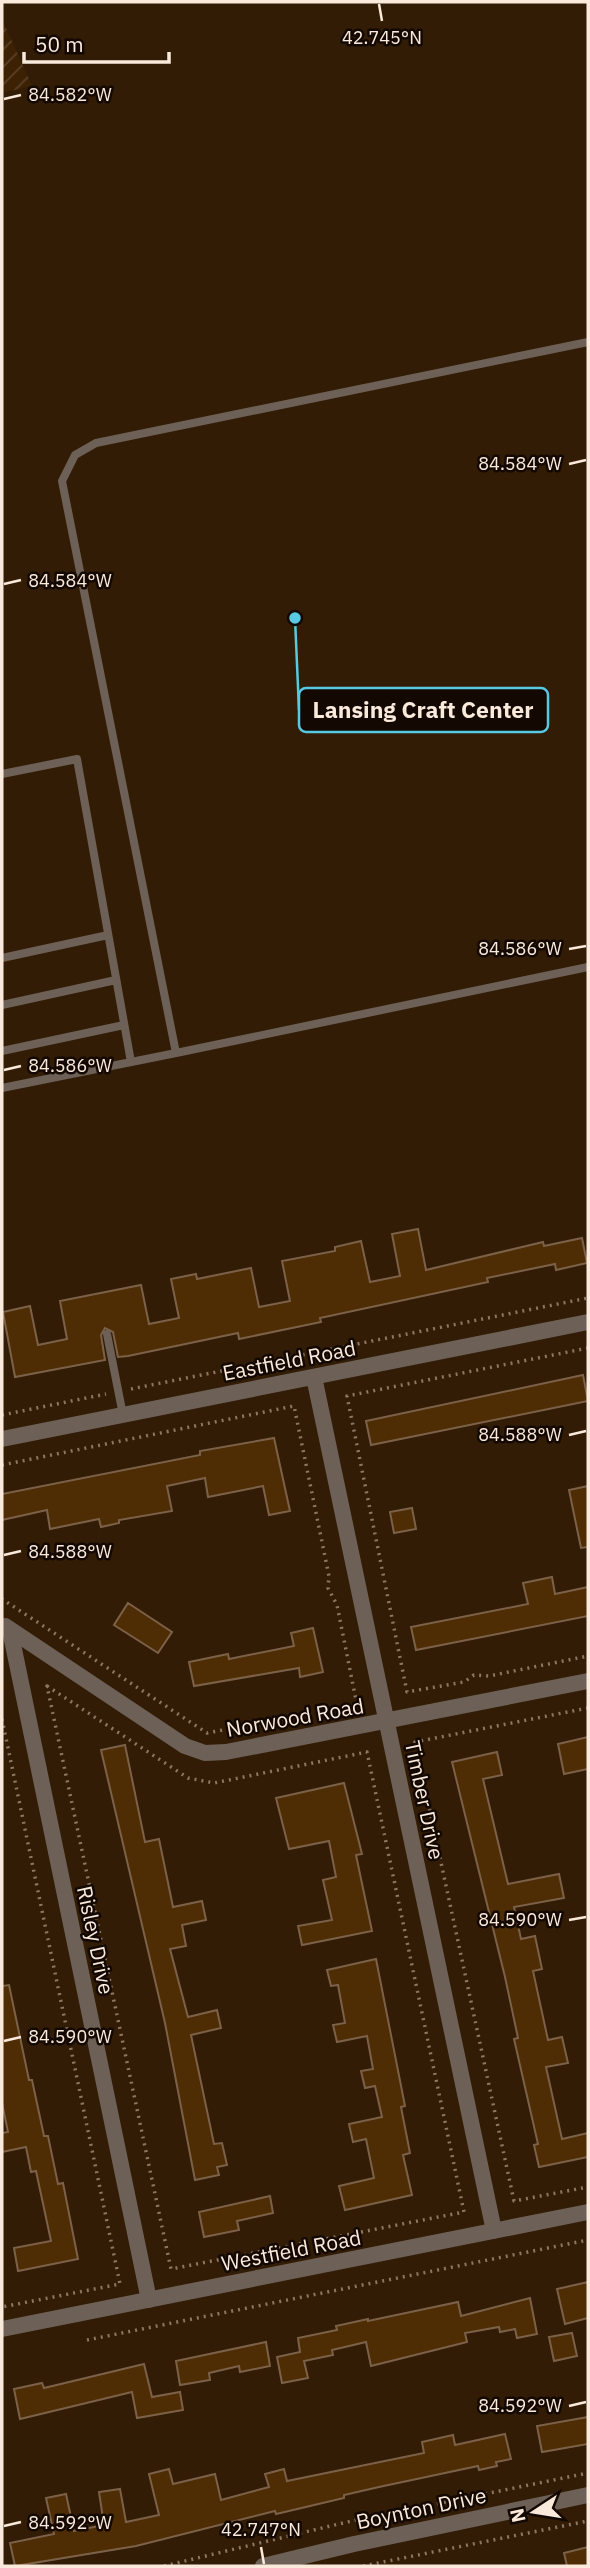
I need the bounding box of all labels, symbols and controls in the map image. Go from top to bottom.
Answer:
scale bar [24,21,170,65]
text: 42.745°N [342,26,422,49]
text: 50 m [35,30,84,58]
text: 84.582°W [28,83,112,106]
text: 84.584°W [478,452,562,475]
text: 84.584°W [28,569,112,592]
callout: Lansing Craft Center [299,688,548,732]
text: Lansing Craft Center [312,694,534,724]
text: 84.586°W [478,937,562,960]
text: 84.586°W [28,1054,112,1077]
street label: Eastfield Road [220,1333,358,1387]
text: 84.588°W [478,1423,562,1446]
text: 84.588°W [28,1540,112,1563]
street label: Norwood Road [224,1691,366,1743]
street label: Timber Drive [399,1738,451,1862]
street label: Risley Drive [71,1883,121,1997]
text: 84.590°W [478,1908,562,1931]
text: 84.590°W [28,2025,112,2048]
street label: Westfield Road [219,2223,363,2277]
text: 84.592°W [478,2394,562,2417]
north arrow [499,2477,569,2547]
street label: Boynton Drive [353,2481,489,2535]
text: N [504,2506,531,2525]
text: 84.592°W [28,2511,112,2534]
text: 42.747°N [221,2518,301,2541]

